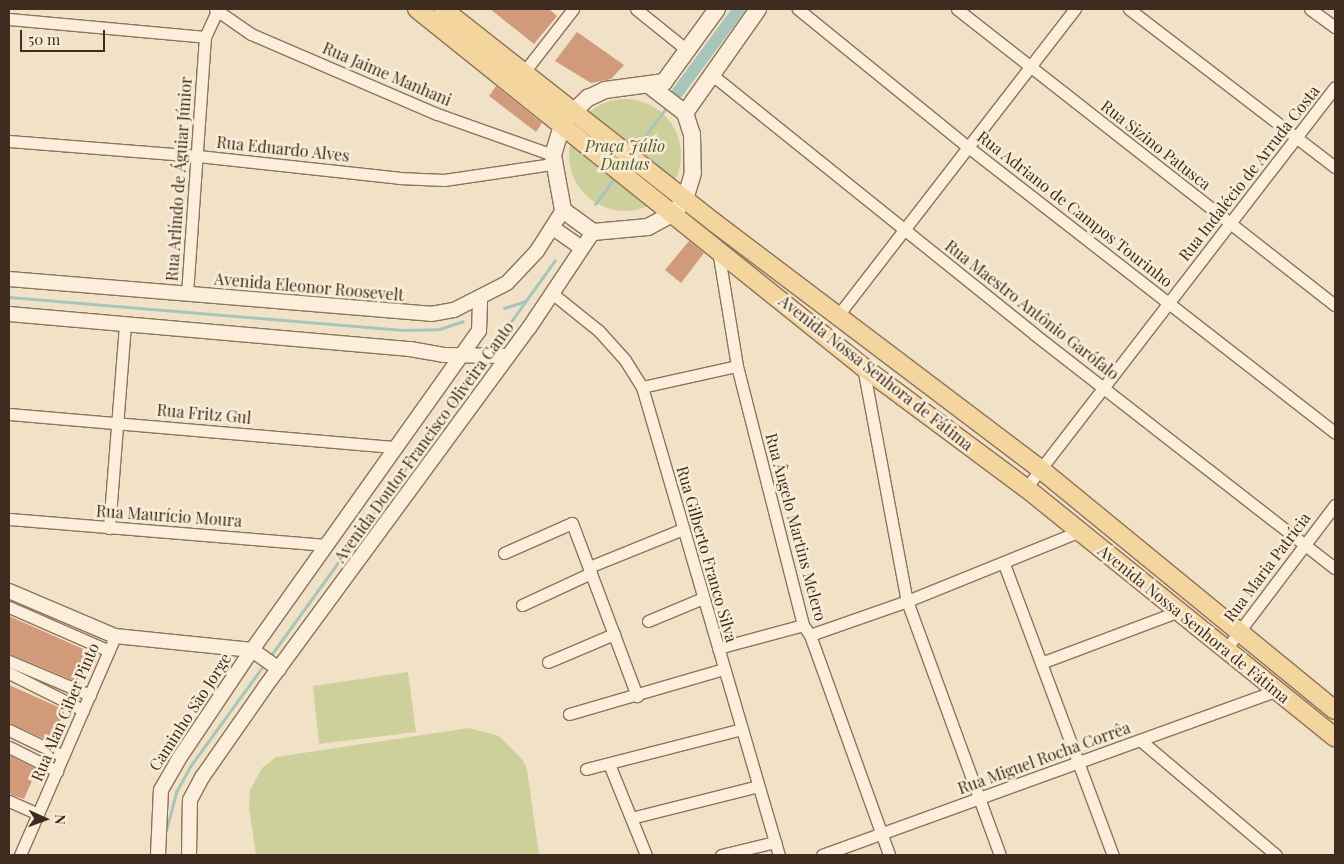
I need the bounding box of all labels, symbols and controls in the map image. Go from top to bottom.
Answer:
scale bar [22,20,108,52]
text: 50 m [28,29,60,49]
street label: Rua Jaime Manhani [320,38,454,110]
street label: Rua Arlíndo de Águiar Júnior [162,75,196,283]
street label: Rua Indalécio de Arruda Costa [1174,81,1324,265]
street label: Rua Sizino Patusca [1097,96,1215,194]
street label: Rua Adriano de Campos Tourinho [973,126,1177,292]
street label: Rua Eduardo Alves [215,132,351,166]
park label: Praça Júlio Dantas [585,136,665,174]
street label: Rua Maestro Antônio Garófalo [941,236,1123,384]
street label: Avenida Eleonor Roosevelt [213,269,405,305]
street label: Avenida Nossa Senhora de Fátima [775,291,977,455]
street label: Avenida Doutor Francisco Oliveira Canto [330,317,518,567]
street label: Rua Fritz Gul [156,400,252,428]
street label: Rua Ângelo Martins Melero [762,431,830,623]
street label: Rua Gilberto Franco Silva [673,464,741,644]
street label: Rua Maurício Moura [95,501,243,531]
street label: Rua Maria Patrícia [1220,508,1314,626]
street label: Avenida Nossa Senhora de Fátima [1094,540,1294,708]
street label: Rua Alan Ciber Pinto [27,639,103,785]
street label: Caminho São Jorge [145,650,235,774]
street label: Rua Miguel Rocha Corrêa [955,718,1133,798]
north arrow [20,794,70,844]
text: N [51,814,70,825]

